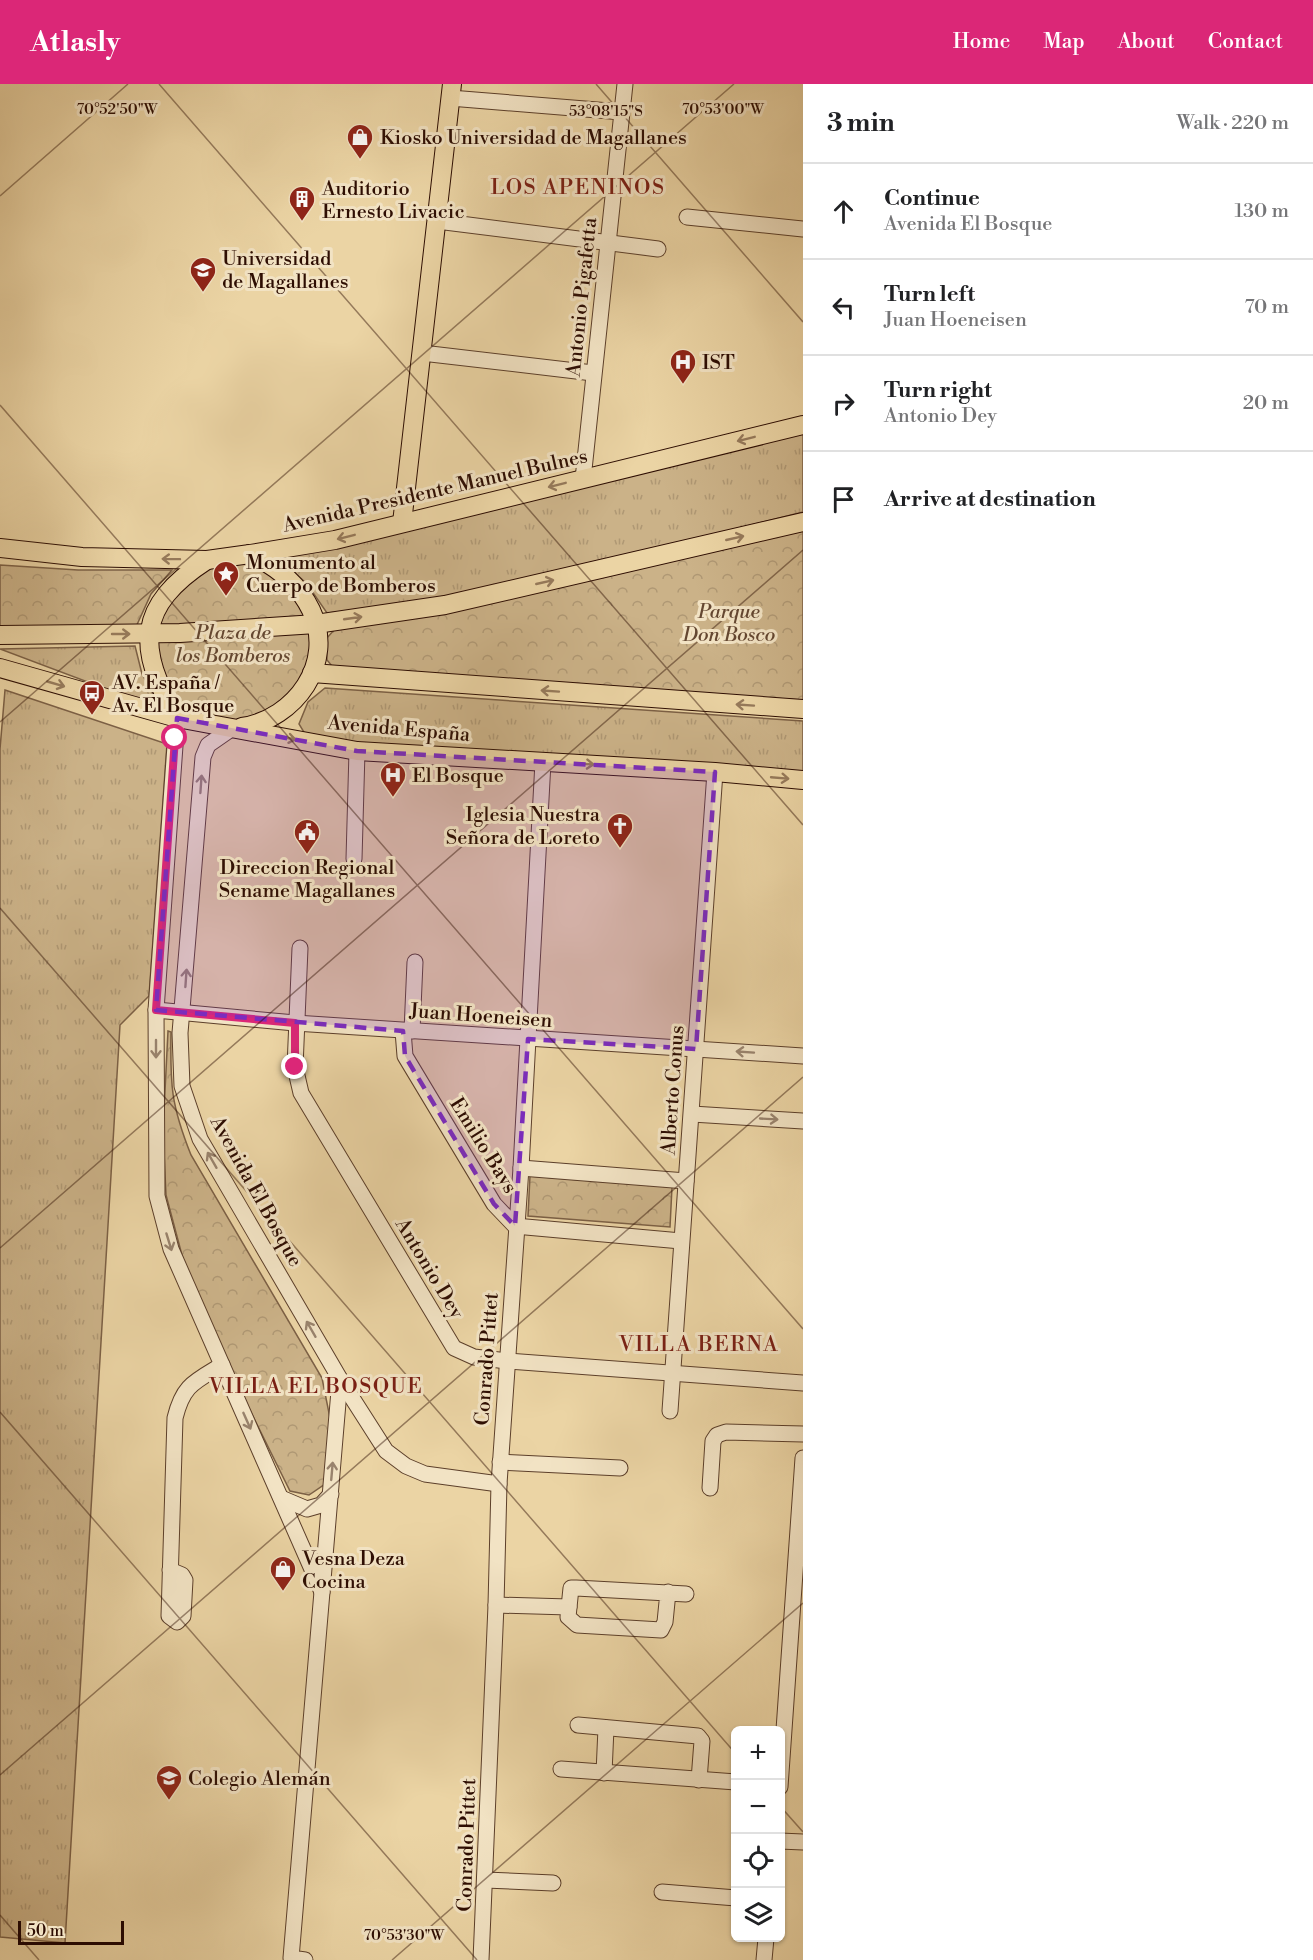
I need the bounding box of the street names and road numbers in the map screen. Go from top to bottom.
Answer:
street label: Antonio Pigafetta [562,215,603,379]
street label: Avenida Presidente Manuel Bulnes [279,444,590,539]
street label: Avenida España [326,711,472,748]
street label: Juan Hoeneisen [408,999,553,1034]
street label: Alberto Conus [656,1025,690,1157]
street label: Emilio Bays [443,1093,522,1198]
street label: Avenida El Bosque [203,1111,307,1271]
street label: Antonio Dey [388,1213,469,1324]
street label: Conrado Pittet [470,1292,505,1427]
street label: Conrado Pittet [453,1778,482,1912]

